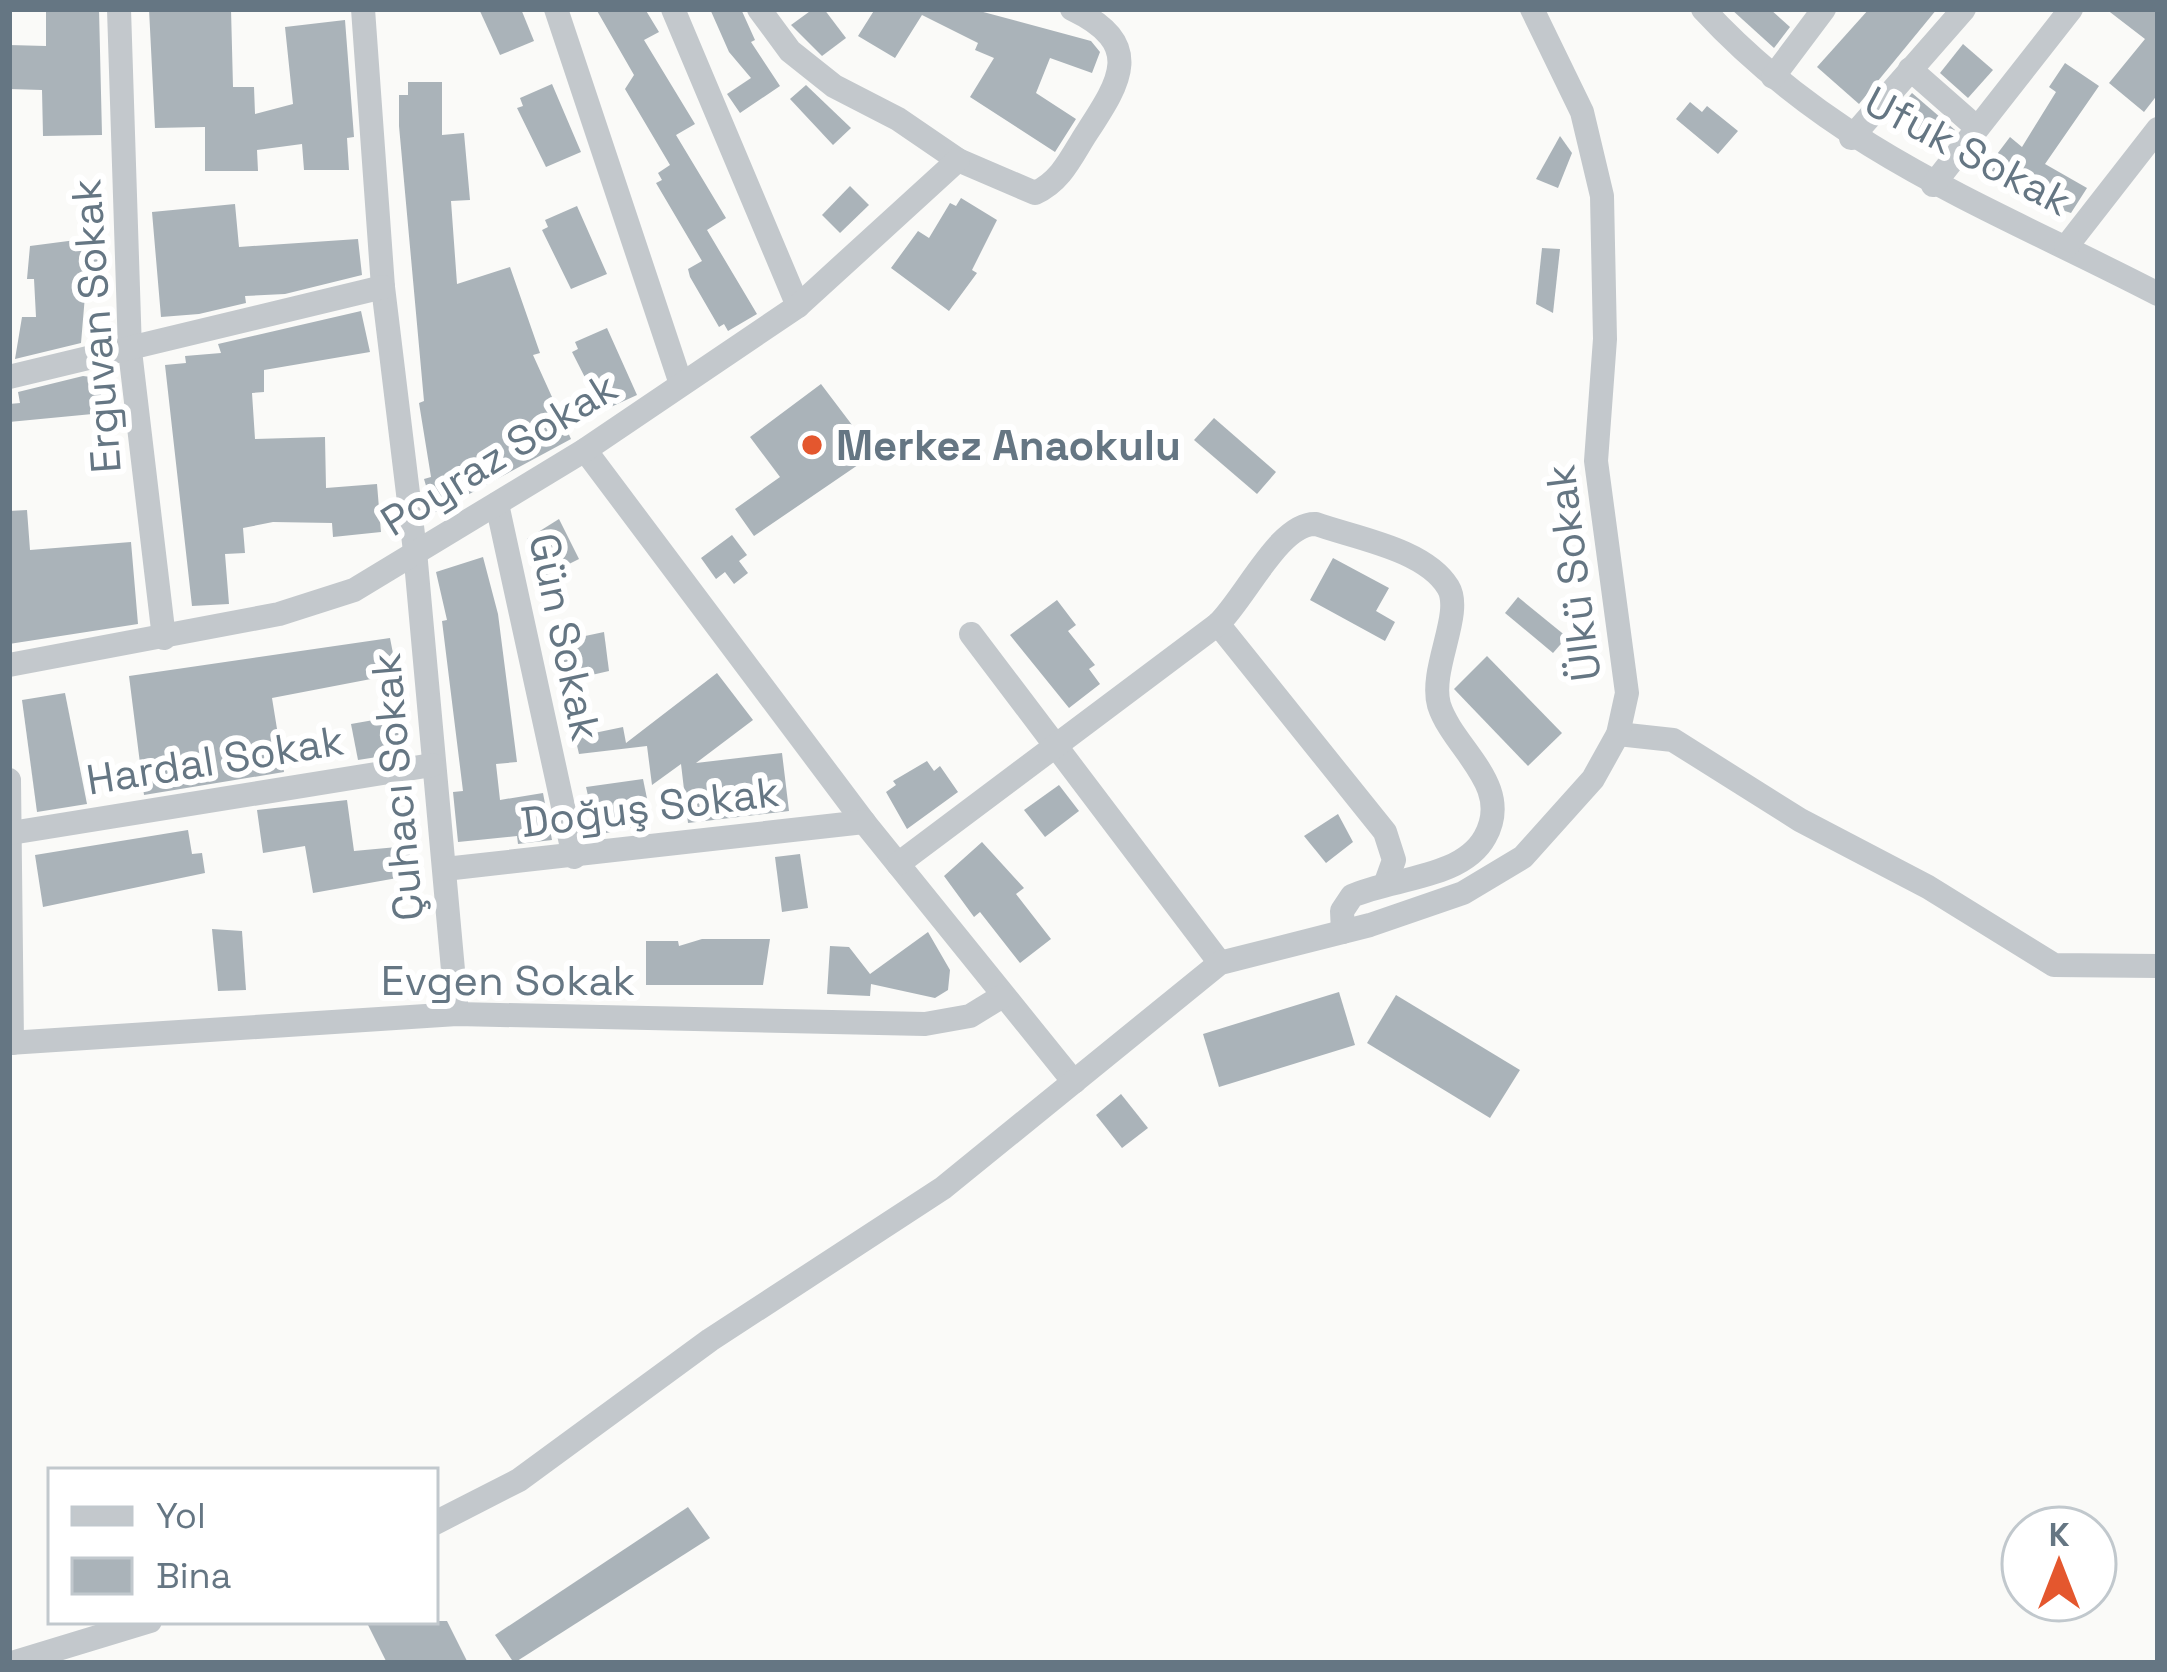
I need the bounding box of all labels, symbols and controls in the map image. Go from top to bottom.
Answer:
street label: Ufuk Sokak [1856,75,2080,227]
street label: Erguvan Sokak [59,177,133,475]
street label: Poyraz Sokak [371,360,627,548]
place label: Merkez Anaokulu [836,419,1181,472]
marker: Merkez Anaokulu [799,432,825,458]
street label: Ülkü Sokak [1533,462,1613,684]
street label: Gün Sokak [517,529,613,745]
street label: Çuhacı Sokak [359,651,435,923]
street label: Hardal Sokak [83,714,347,806]
street label: Doğuş Sokak [518,765,782,849]
street label: Evgen Sokak [381,954,635,1007]
legend [48,1468,438,1624]
text: Yol [156,1493,206,1539]
north arrow [1999,1504,2119,1624]
text: K [2049,1514,2070,1556]
text: Bina [156,1553,231,1599]

